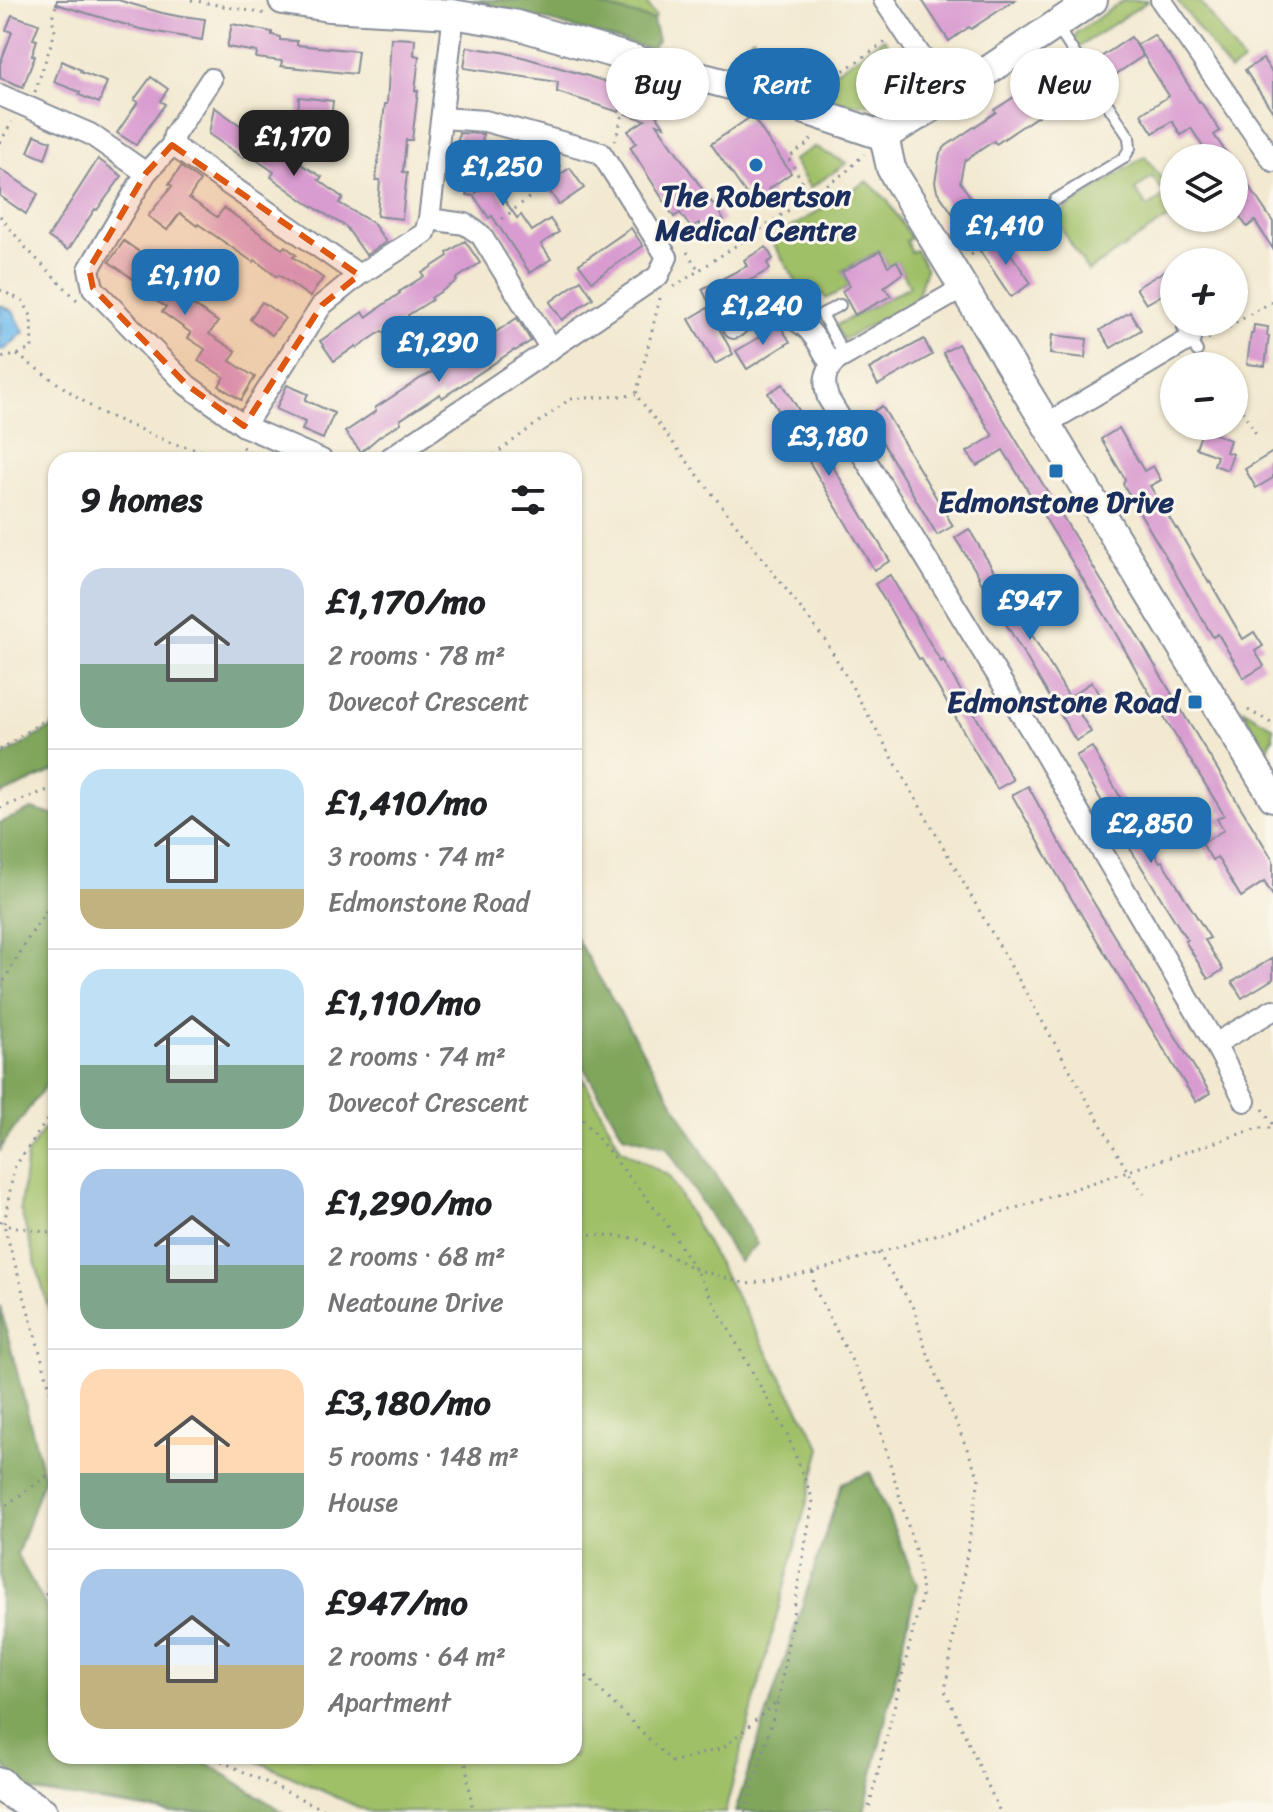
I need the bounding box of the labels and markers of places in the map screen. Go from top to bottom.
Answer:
pin: £1,170 [229,110,359,178]
pin: £1,250 [438,140,568,208]
marker: The Robertson Medical Centre [747,156,765,174]
place label: The Robertson Medical Centre [654,169,857,257]
pin: £1,410 [941,199,1071,267]
pin: £1,110 [120,249,250,317]
pin: £1,240 [698,279,828,347]
pin: £1,290 [374,316,504,384]
pin: £3,180 [764,410,894,478]
marker: Edmonstone Drive [1047,462,1065,480]
place label: Edmonstone Drive [938,475,1174,529]
pin: £947 [983,574,1077,642]
place label: Edmonstone Road [947,675,1182,729]
marker: Edmonstone Road [1186,693,1204,711]
pin: £2,850 [1086,797,1216,865]

